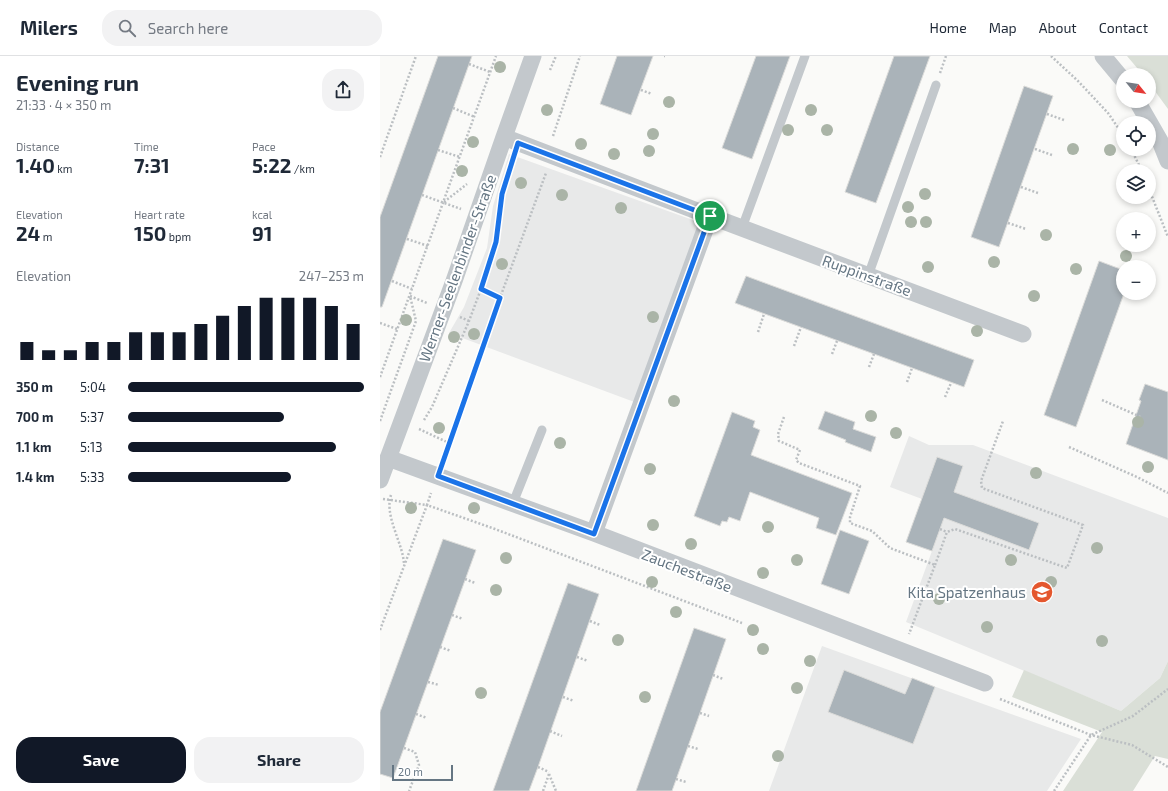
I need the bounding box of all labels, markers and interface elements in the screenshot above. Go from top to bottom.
search box [102,10,382,46]
text: Milers [20,16,78,39]
icon: search [116,17,138,39]
text: Search here [148,19,228,37]
text: Home [930,19,967,36]
text: Map [989,19,1017,36]
text: About [1039,19,1077,36]
text: Contact [1099,19,1148,36]
north arrow [1116,68,1156,108]
map controls [1116,68,1156,300]
text: Evening run [16,69,139,95]
button: share [322,69,364,111]
text: 21:33 · 4 × 350 m [16,97,111,113]
button: locate [1116,116,1156,156]
text: Distance [16,140,59,153]
text: Time [134,140,159,153]
text: Pace [252,140,276,153]
text: 1.40 [16,153,55,177]
text: 7:31 [134,153,170,177]
text: 5:22 [252,153,291,177]
text: km [55,162,73,175]
text: /km [291,162,315,175]
button: layers [1116,164,1156,204]
street label: Werner-Seelenbinder-Straße [415,172,499,364]
pin [693,199,727,233]
icon: arrive [699,205,721,227]
text: Elevation [16,208,63,221]
text: Heart rate [134,208,185,221]
text: kcal [252,208,272,221]
button: + [1116,212,1156,252]
text: 24 [16,221,40,245]
text: 150 [134,221,166,245]
text: 91 [252,221,272,245]
text: m [40,230,52,243]
text: bpm [166,230,191,243]
street label: Ruppinstraße [820,251,914,299]
button: − [1116,260,1156,300]
text: Elevation [16,268,71,284]
text: 247–253 m [299,268,364,284]
text: 350 m [16,379,53,395]
text: 5:04 [80,379,106,395]
text: 700 m [16,409,54,425]
text: 5:37 [80,409,104,425]
text: 1.1 km [16,439,51,455]
text: 5:13 [80,439,102,455]
text: 1.4 km [16,469,55,485]
text: 5:33 [80,469,105,485]
street label: Zauchestraße [639,545,735,595]
school or university icon: Kita Spatzenhaus [1029,579,1055,605]
place label: Kita Spatzenhaus [908,583,1026,601]
button: Save [16,737,186,783]
button: Share [194,737,364,783]
scale bar [392,763,453,782]
text: 20 m [398,765,423,778]

